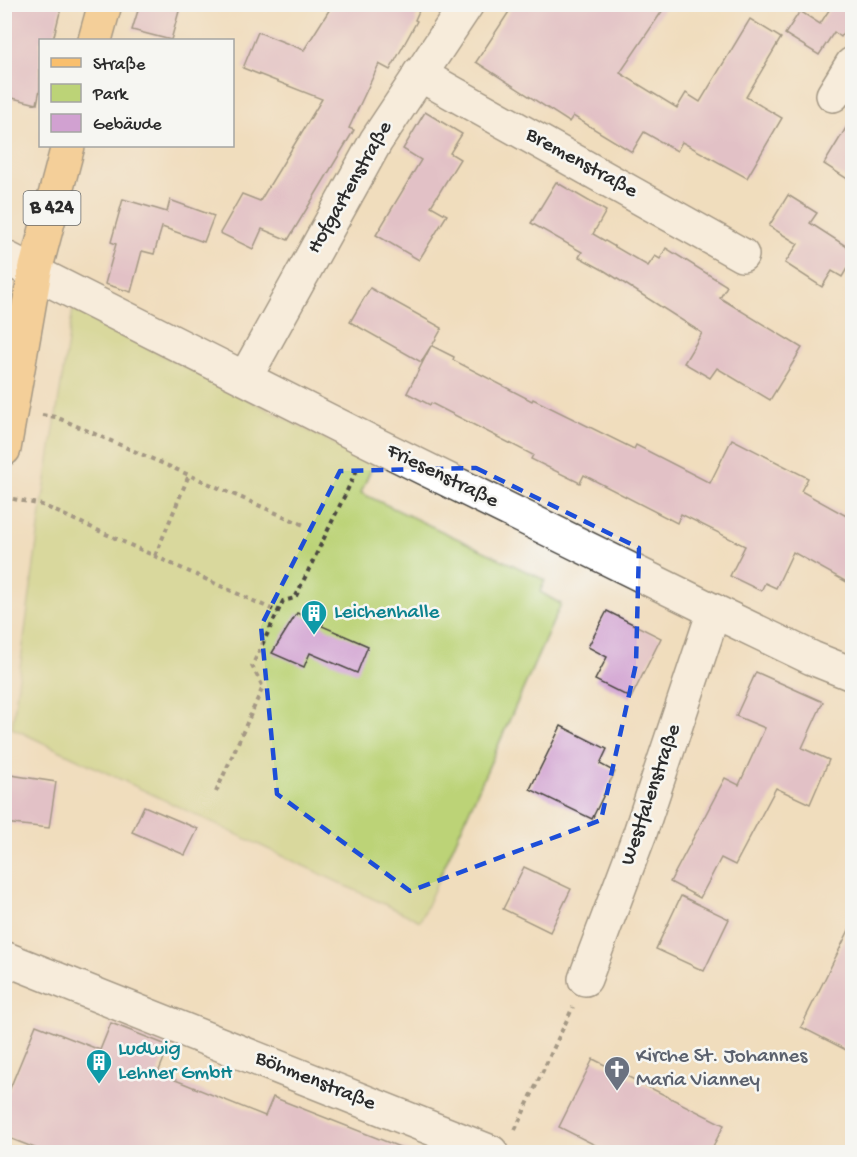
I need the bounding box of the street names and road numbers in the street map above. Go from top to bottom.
street label: Hofgartenstraße [303,116,400,259]
street label: Bremenstraße [520,123,642,205]
road number: B 424 [23,191,80,225]
street label: Friesenstraße [381,439,503,515]
street label: Westfalenstraße [616,720,688,869]
street label: Böhmenstraße [250,1046,380,1118]

